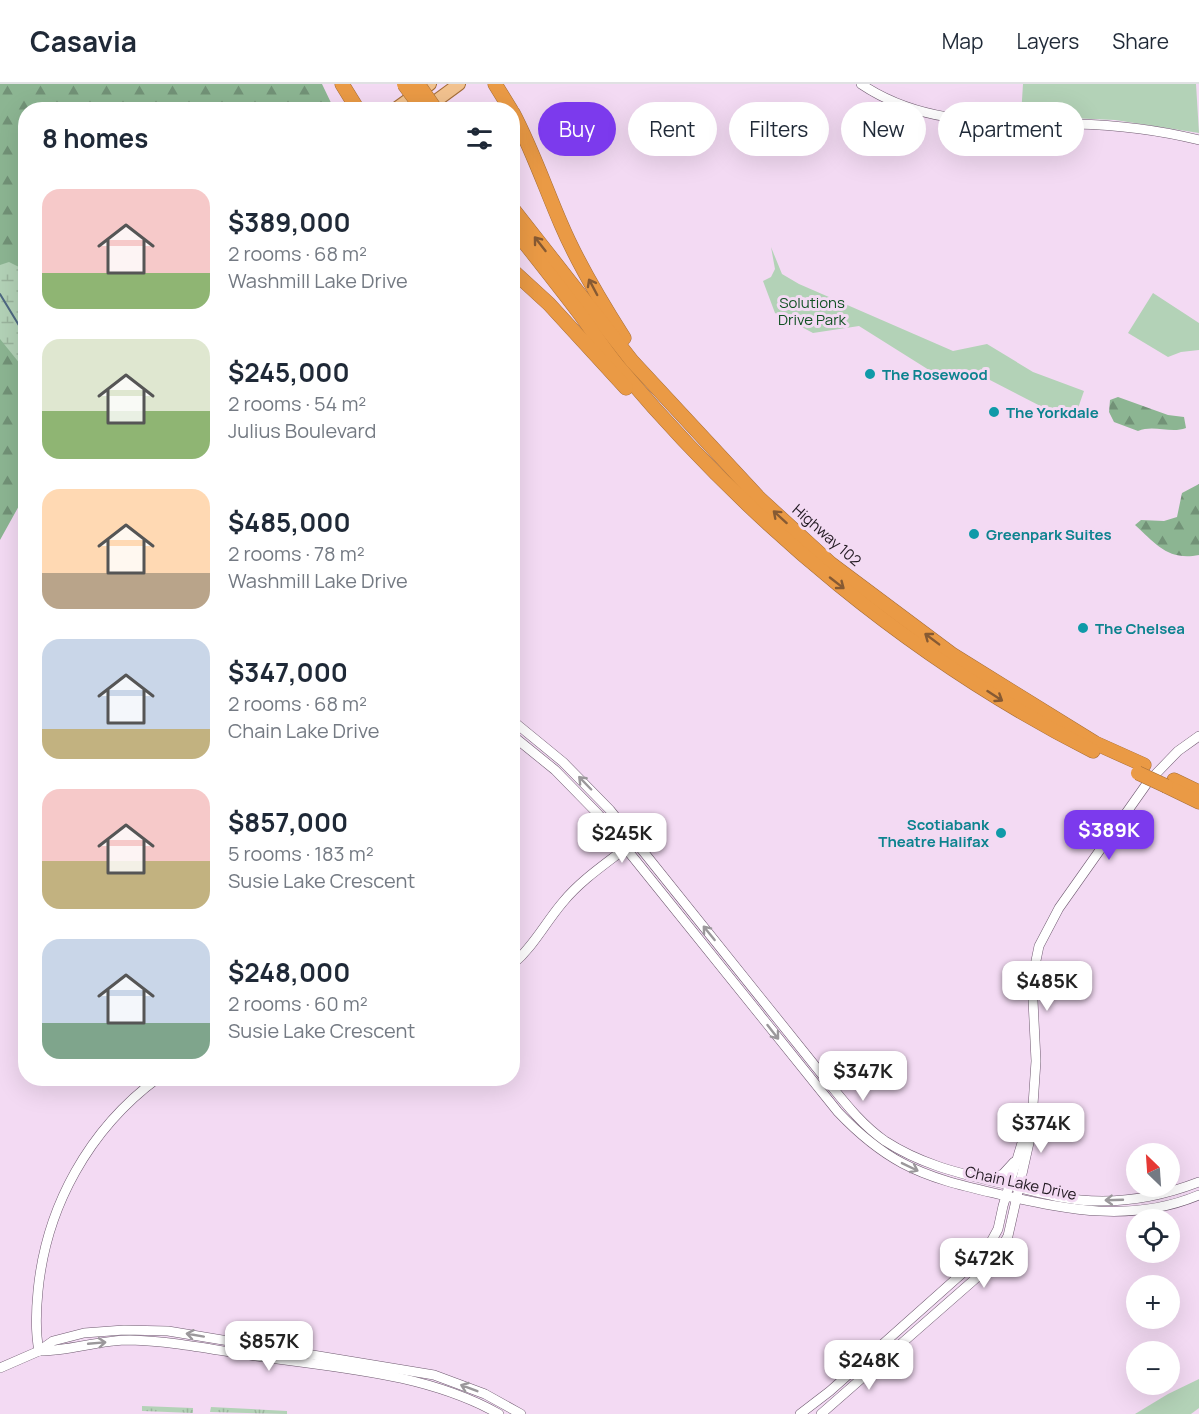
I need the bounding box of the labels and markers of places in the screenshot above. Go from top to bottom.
place label: The Rosewood [882,364,988,385]
marker: The Rosewood [863,367,877,381]
place label: The Yorkdale [1006,402,1099,423]
marker: The Yorkdale [987,405,1001,419]
place label: Greenpark Suites [986,524,1112,545]
marker: Greenpark Suites [967,527,981,541]
place label: The Chelsea [1095,618,1185,639]
marker: The Chelsea [1076,621,1090,635]
pin: $389K [1067,810,1151,861]
pin: $245K [580,813,664,864]
place label: Scotiabank Theatre Halifax [878,814,990,852]
marker: Scotiabank Theatre Halifax [994,826,1008,840]
pin: $485K [1005,961,1089,1012]
pin: $347K [821,1051,905,1102]
pin: $374K [999,1103,1083,1154]
pin: $472K [942,1238,1026,1289]
pin: $857K [227,1321,311,1372]
pin: $248K [827,1340,911,1391]

